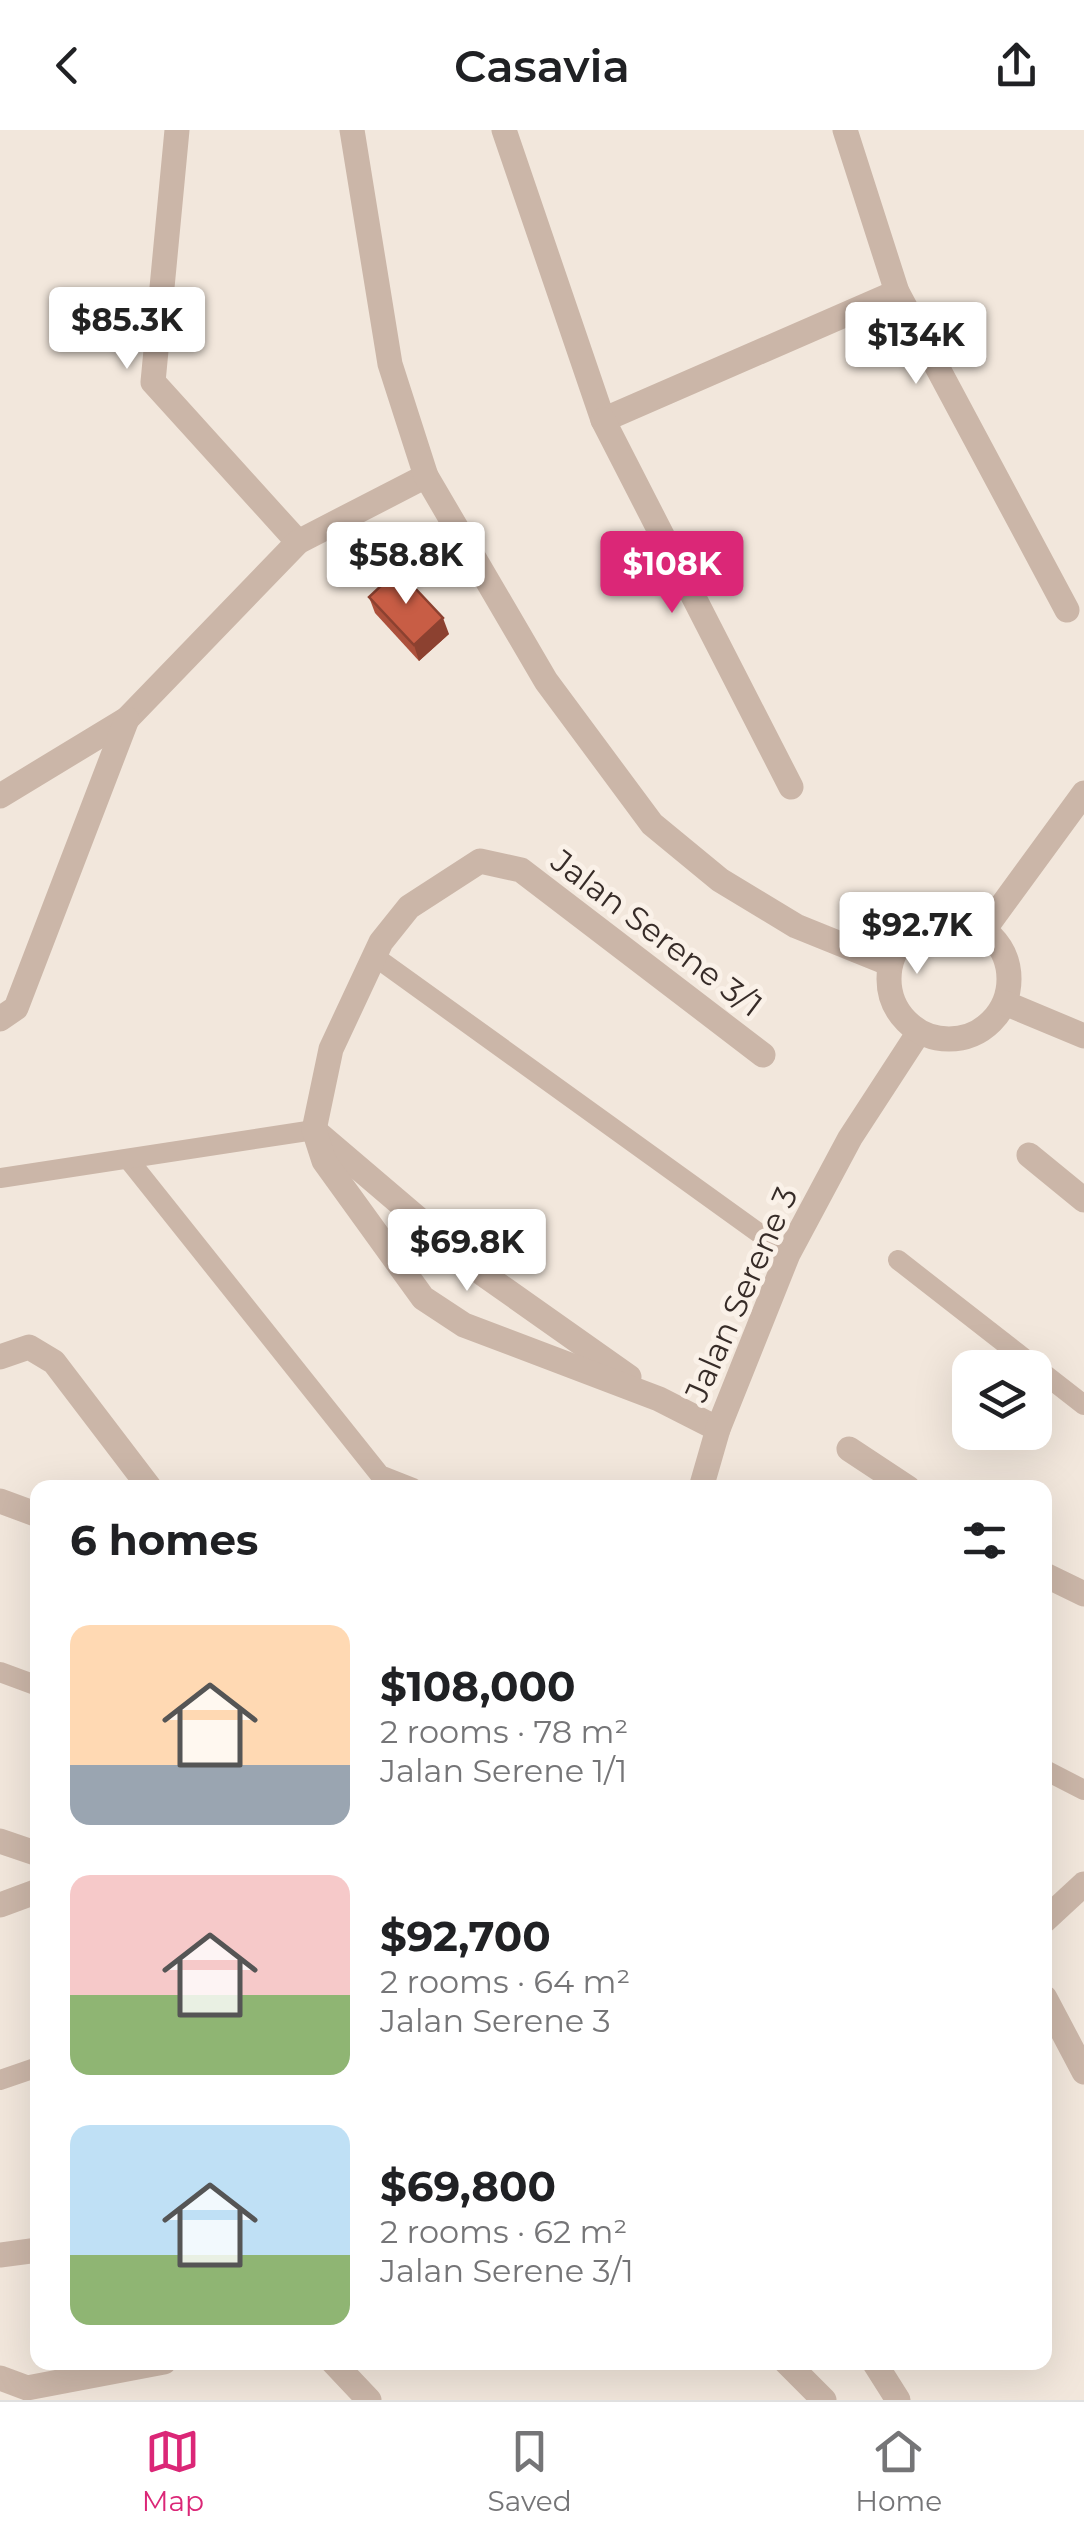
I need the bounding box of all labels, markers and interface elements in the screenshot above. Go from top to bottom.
icon: back [40,38,95,93]
text: Casavia [454,38,630,93]
icon: share [989,38,1044,93]
pin: $85.3K [46,287,208,372]
text: $85.3K [71,300,183,339]
pin: $134K [846,302,986,387]
text: $134K [867,315,965,354]
pin: $58.8K [325,522,487,607]
pin: $108K [602,531,742,616]
text: $58.8K [349,535,463,574]
text: $108K [622,544,722,583]
street label: Jalan Serene 3/1 [543,840,770,1025]
pin: $92.7K [836,892,998,977]
text: $92.7K [862,905,972,944]
street label: Jalan Serene 3 [676,1181,806,1408]
pin: $69.8K [386,1209,548,1294]
text: $69.8K [410,1222,524,1261]
map controls [952,1350,1052,1450]
button: layers [952,1350,1052,1450]
icon: filters [957,1513,1012,1568]
text: 6 homes [70,1514,258,1566]
text: $108,000 [380,1660,576,1712]
icon: home [150,1665,270,1785]
text: 2 rooms · 78 m² [380,1712,628,1751]
text: Jalan Serene 1/1 [380,1751,627,1790]
text: $92,700 [380,1910,551,1962]
icon: home [150,1915,270,2035]
text: 2 rooms · 64 m² [380,1962,630,2001]
text: Jalan Serene 3 [380,2001,611,2040]
text: $69,800 [380,2160,556,2212]
icon: home [150,2165,270,2285]
text: 2 rooms · 62 m² [380,2212,627,2251]
text: Jalan Serene 3/1 [380,2251,634,2290]
tab: Map [142,2424,204,2518]
tab: Saved [488,2424,572,2518]
tab: Home [855,2424,942,2518]

